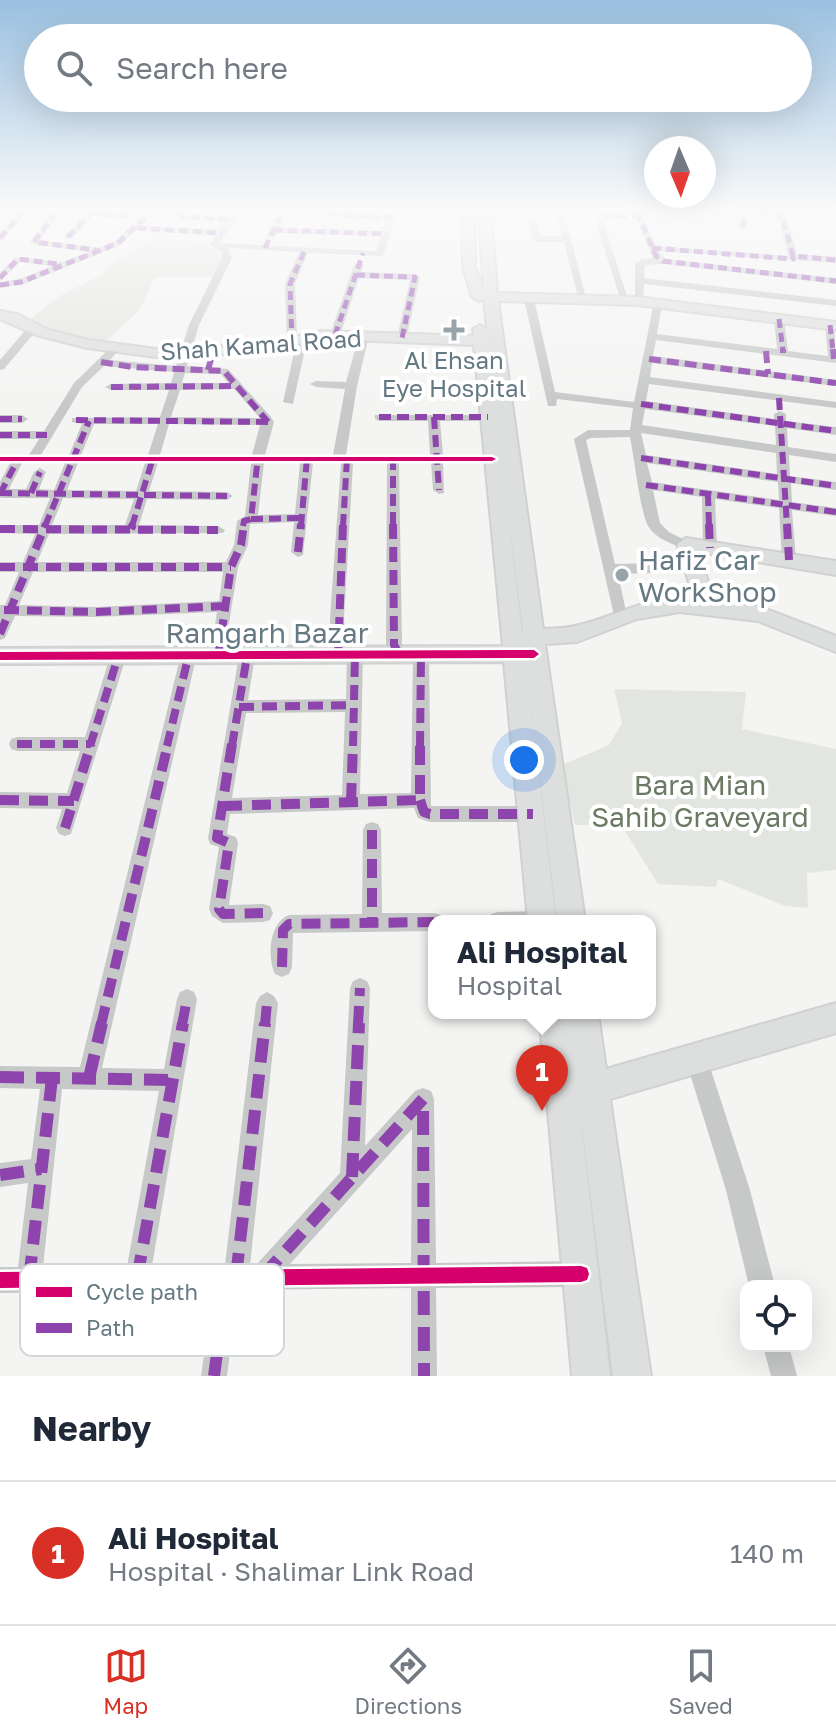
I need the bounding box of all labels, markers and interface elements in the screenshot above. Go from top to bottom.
search box [24,24,812,112]
icon: search [52,46,96,90]
text: Search here [116,50,288,86]
north arrow [644,136,716,208]
marker: Al Ehsan Eye Hospital [443,319,465,341]
street label: Shah Kamal Road [159,323,363,365]
place label: Al Ehsan Eye Hospital [382,345,526,402]
place label: Hafiz Car WorkShop [638,543,776,608]
marker: Hafiz Car WorkShop [613,566,631,584]
street label: Ramgarh Bazar [165,616,369,649]
your location [504,740,544,780]
park label: Bara Mian Sahib Graveyard [591,768,809,833]
popup [428,915,656,1019]
text: Ali Hospital [457,934,627,970]
text: Hospital [457,970,562,1001]
pin: 1 [516,1045,568,1111]
legend [20,1264,284,1356]
text: Cycle path [86,1278,198,1305]
map controls [740,1280,812,1352]
button: locate [740,1280,812,1352]
text: Path [86,1314,135,1341]
text: Nearby [32,1408,152,1448]
text: Ali Hospital [108,1520,278,1556]
text: 1 [51,1538,65,1569]
text: 140 m [730,1538,804,1569]
text: Hospital · Shalimar Link Road [108,1556,474,1587]
tab: Map [103,1644,148,1719]
tab: Directions [355,1644,462,1719]
tab: Saved [669,1644,733,1719]

